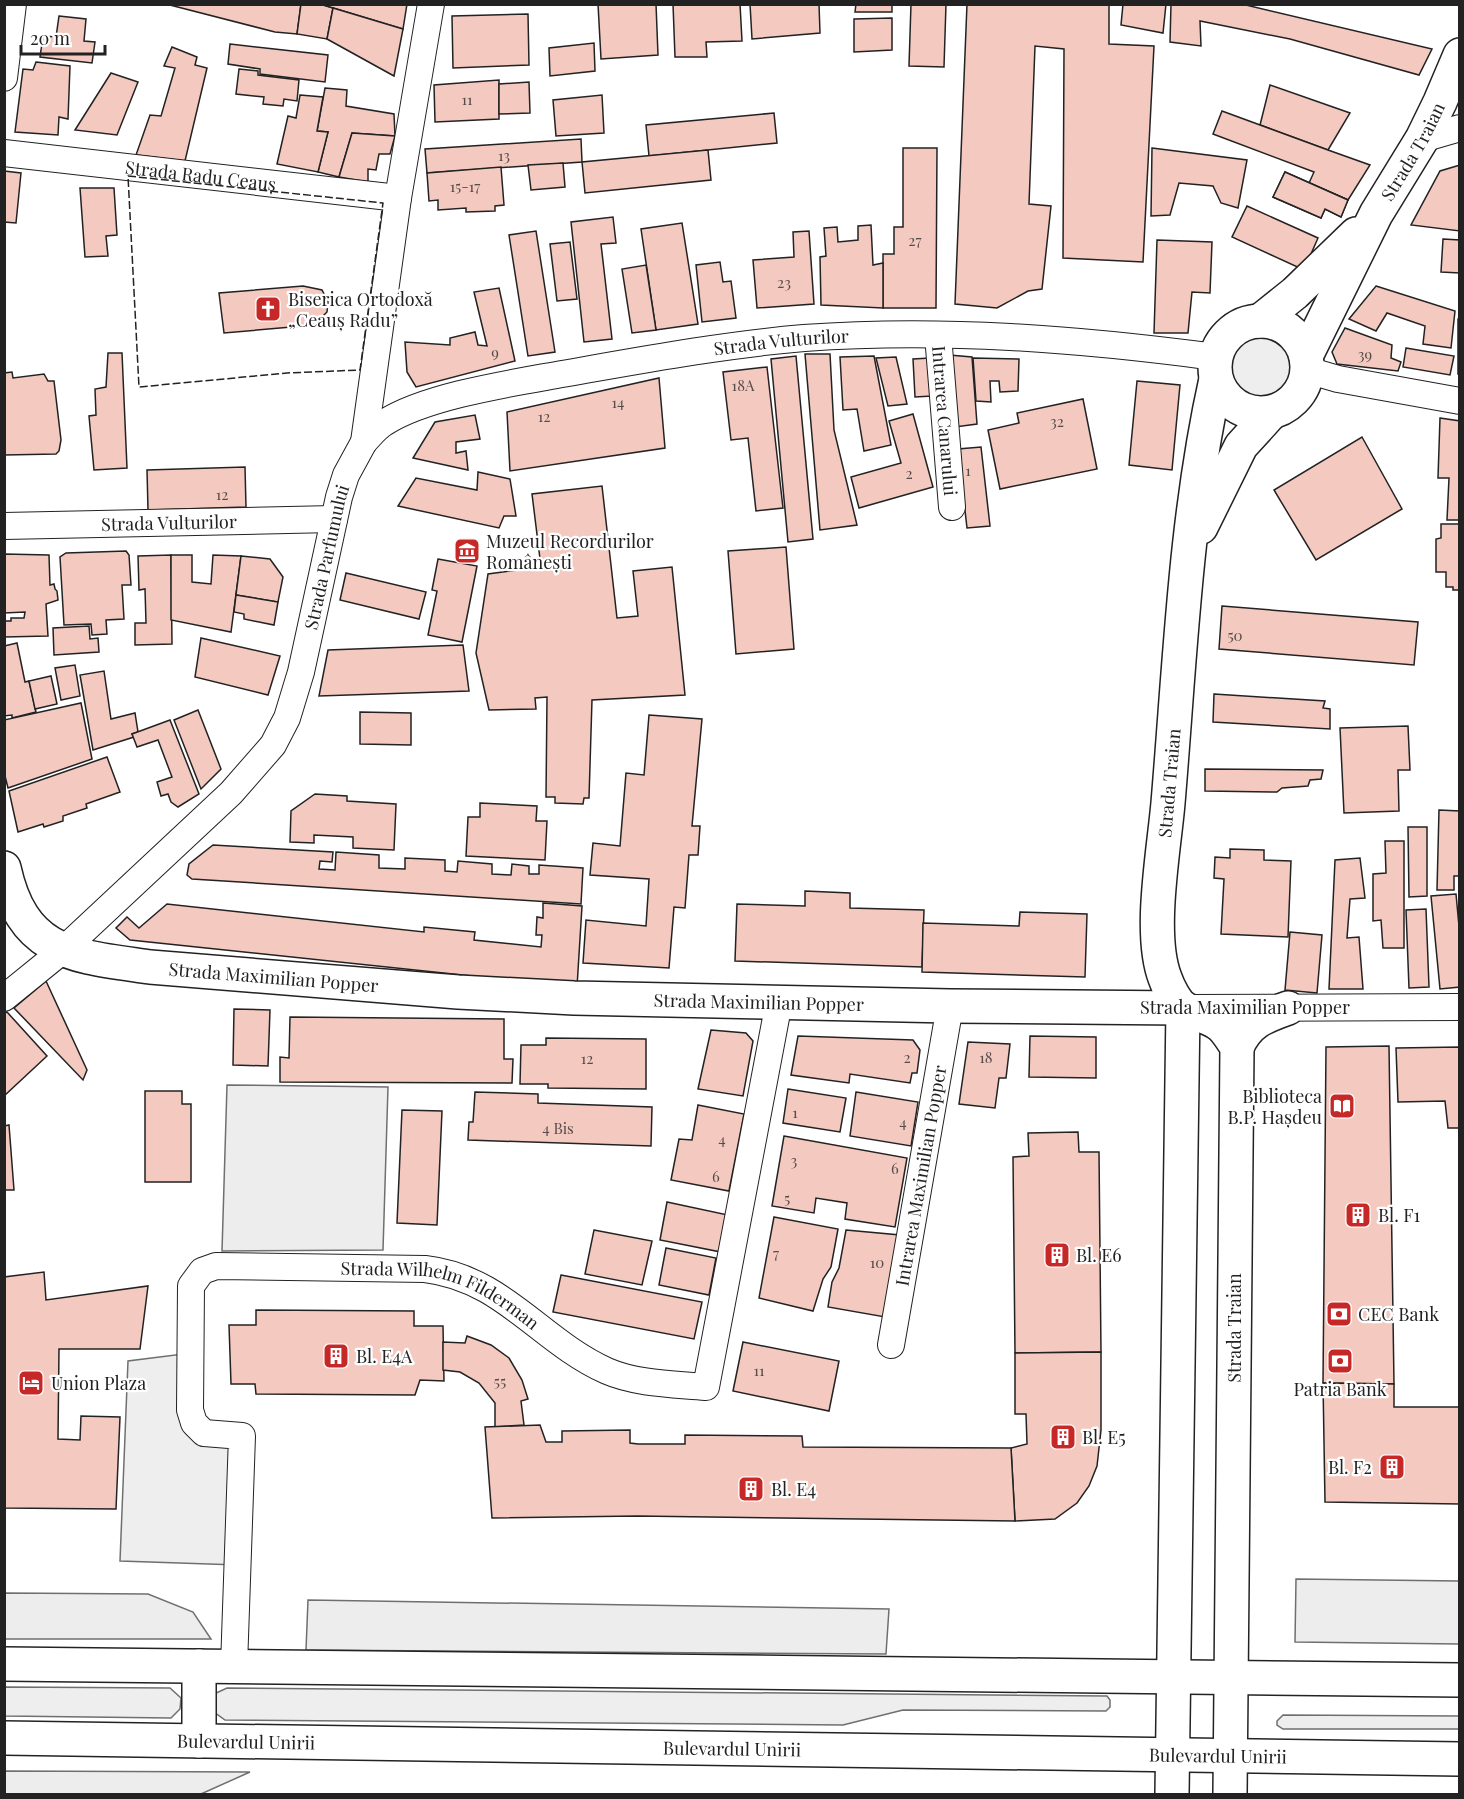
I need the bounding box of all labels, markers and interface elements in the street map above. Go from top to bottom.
scale bar [21,18,105,56]
text: 20 m [30,26,70,50]
house number: 11 [461,89,473,109]
street label: Strada Traian [1375,98,1450,205]
house number: 13 [498,145,510,165]
street label: Strada Radu Ceauș [124,155,278,196]
house number: 15-17 [450,176,480,196]
house number: 27 [908,230,922,250]
house number: 23 [777,272,791,292]
place label: Biserica Ortodoxă „Ceauș Radu” [288,287,433,332]
church icon: Biserica Ortodoxă „Ceauș Radu” [253,294,283,324]
street label: Strada Vulturilor [712,323,849,360]
house number: 9 [491,342,499,362]
house number: 39 [1358,344,1372,364]
street label: Intrarea Canarului [927,345,963,497]
house number: 18A [732,375,755,395]
house number: 14 [612,392,624,412]
house number: 12 [538,406,550,426]
house number: 32 [1050,411,1064,431]
house number: 1 [965,460,971,480]
house number: 2 [905,463,913,483]
street label: Strada Parfumului [299,481,354,632]
house number: 12 [216,484,228,504]
street label: Strada Vulturilor [101,509,237,536]
place label: Muzeul Recordurilor Românești [486,529,654,574]
museum icon: Muzeul Recordurilor Românești [452,536,482,566]
house number: 50 [1227,625,1243,645]
street label: Strada Traian [1152,727,1186,839]
street label: Strada Maximilian Popper [168,957,379,997]
street label: Strada Maximilian Popper [653,988,864,1016]
street label: Strada Maximilian Popper [1140,995,1350,1019]
house number: 2 [903,1047,911,1067]
house number: 18 [979,1047,993,1067]
house number: 12 [581,1048,593,1068]
street label: Intrarea Maximilian Popper [890,1063,951,1288]
place label: Biblioteca B.P. Hașdeu [1227,1084,1323,1129]
library icon: Biblioteca B.P. Hașdeu [1327,1091,1357,1121]
house number: 1 [792,1102,798,1122]
house number: 4 [899,1112,907,1132]
house number: 4 Bis [542,1118,574,1138]
house number: 4 [718,1129,726,1149]
house number: 3 [791,1150,798,1170]
house number: 6 [891,1158,899,1178]
house number: 6 [712,1166,720,1186]
house number: 5 [784,1188,790,1208]
building icon: Bl. F1 [1343,1200,1373,1230]
place label: Bl. F1 [1378,1203,1420,1227]
building icon: Bl. E6 [1042,1240,1072,1270]
house number: 7 [773,1243,779,1263]
place label: Bl. E6 [1076,1243,1122,1267]
house number: 10 [870,1252,884,1272]
street label: Strada Wilhelm Filderman [341,1256,545,1335]
street label: Strada Traian [1222,1273,1246,1383]
bank icon: CEC Bank [1324,1299,1354,1329]
place label: CEC Bank [1358,1302,1439,1326]
building icon: Bl. E4A [321,1341,351,1371]
place label: Bl. E4A [356,1344,413,1368]
bank icon: Patria Bank [1325,1346,1355,1376]
house number: 11 [753,1360,765,1380]
hotel icon: Union Plaza [16,1368,46,1398]
place label: Union Plaza [51,1371,146,1395]
house number: 55 [494,1371,506,1391]
place label: Patria Bank [1293,1377,1387,1401]
building icon: Bl. E5 [1048,1422,1078,1452]
place label: Bl. E5 [1082,1425,1126,1449]
building icon: Bl. F2 [1377,1452,1407,1482]
place label: Bl. F2 [1328,1455,1372,1479]
building icon: Bl. E4 [736,1474,766,1504]
place label: Bl. E4 [771,1477,816,1501]
street label: Bulevardul Unirii [177,1728,315,1754]
street label: Bulevardul Unirii [663,1736,801,1761]
street label: Bulevardul Unirii [1149,1743,1287,1769]

